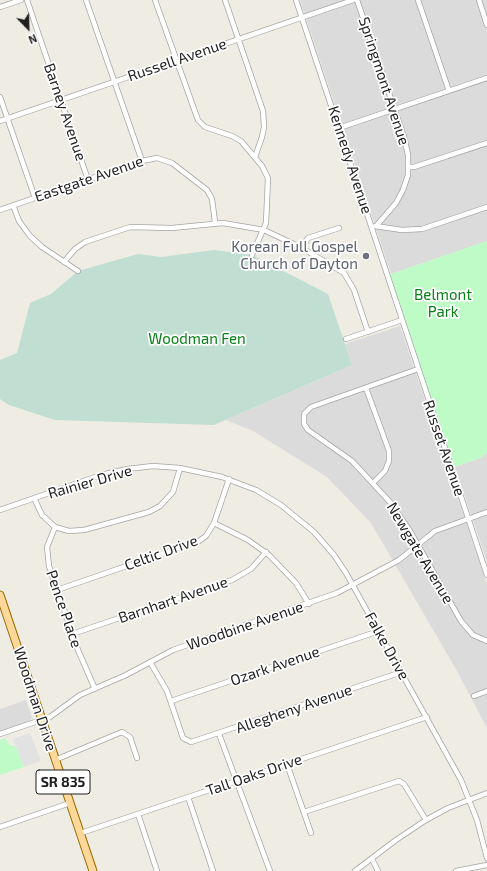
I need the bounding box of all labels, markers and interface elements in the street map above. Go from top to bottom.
north arrow [8,8,48,48]
street label: Springmont Avenue [355,15,413,147]
text: N [27,32,39,47]
street label: Russell Avenue [125,35,229,85]
street label: Barney Avenue [40,61,90,163]
street label: Kennedy Avenue [324,104,376,216]
street label: Eastgate Avenue [32,152,146,206]
place label: Korean Full Gospel Church of Dayton [231,238,358,273]
marker: Korean Full Gospel Church of Dayton [361,251,371,261]
park label: Belmont Park [414,286,472,321]
park label: Woodman Fen [148,330,246,348]
street label: Russet Avenue [419,398,469,498]
street label: Rainier Drive [46,461,134,503]
street label: Newgate Avenue [383,499,457,607]
street label: Celtic Drive [122,531,200,575]
street label: Pence Place [42,568,86,650]
street label: Barnhart Avenue [116,573,230,627]
street label: Woodbine Avenue [184,598,306,654]
street label: Falke Drive [361,609,413,683]
street label: Ozark Avenue [228,642,322,690]
street label: Woodman Drive [10,645,60,753]
street label: Allegheny Avenue [234,681,354,737]
street label: Tall Oaks Drive [204,750,304,800]
road number: SR 835 [36,770,90,794]

